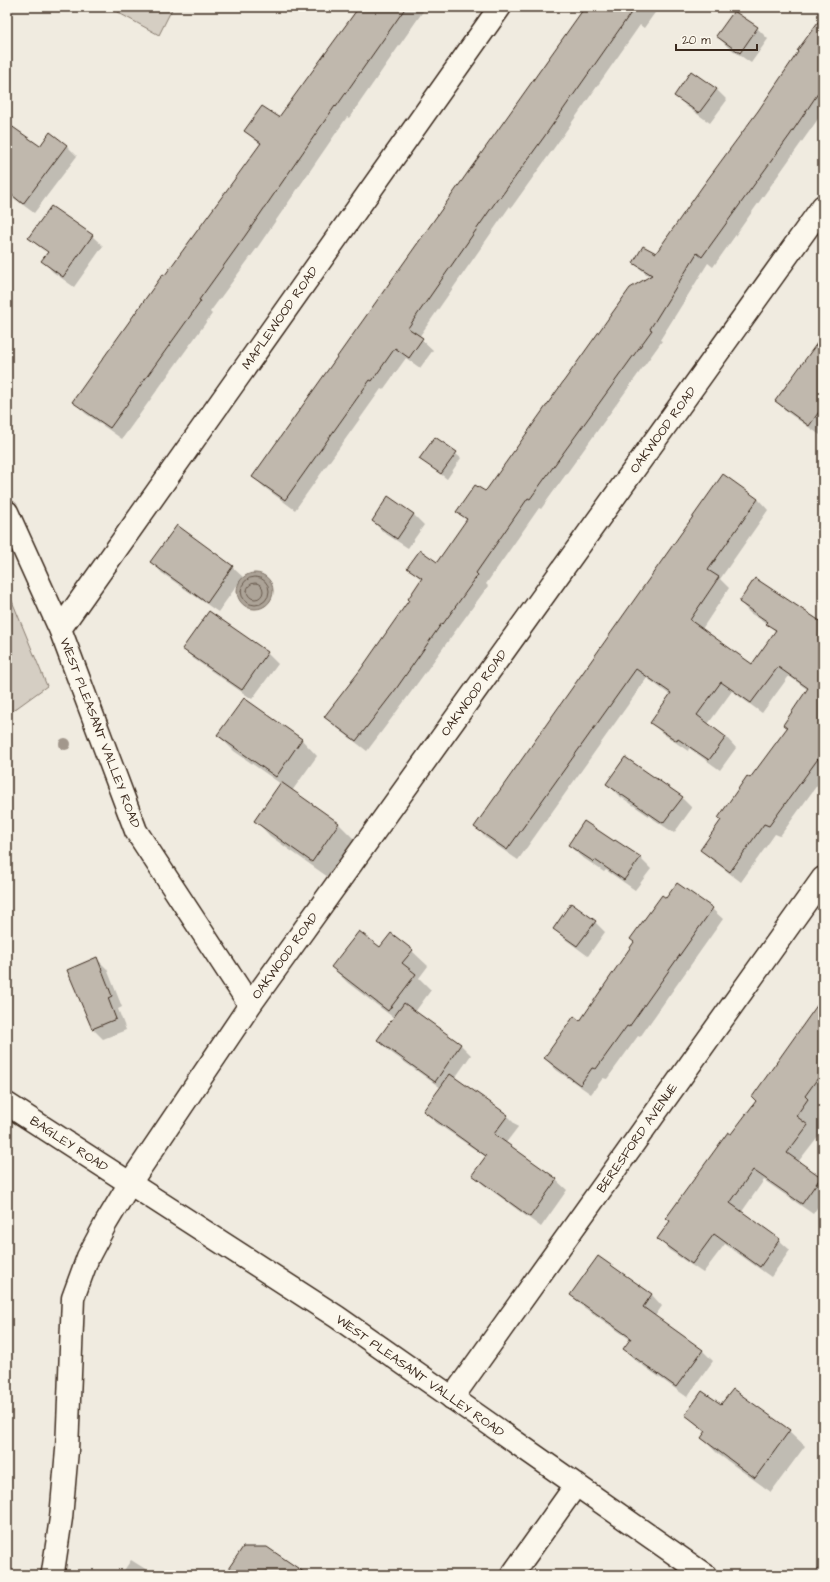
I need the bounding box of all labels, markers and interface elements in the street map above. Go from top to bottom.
scale bar [676,26,757,52]
text: 20 m [682,32,711,49]
street label: MAPLEWOOD ROAD [238,262,323,373]
street label: OAKWOOD ROAD [625,383,701,477]
street label: WEST PLEASANT VALLEY ROAD [55,635,145,831]
street label: OAKWOOD ROAD [436,646,512,740]
street label: OAKWOOD ROAD [247,909,323,1003]
street label: BERESFORD AVENUE [592,1079,682,1196]
street label: BAGLEY ROAD [26,1112,112,1176]
street label: WEST PLEASANT VALLEY ROAD [332,1311,508,1442]

